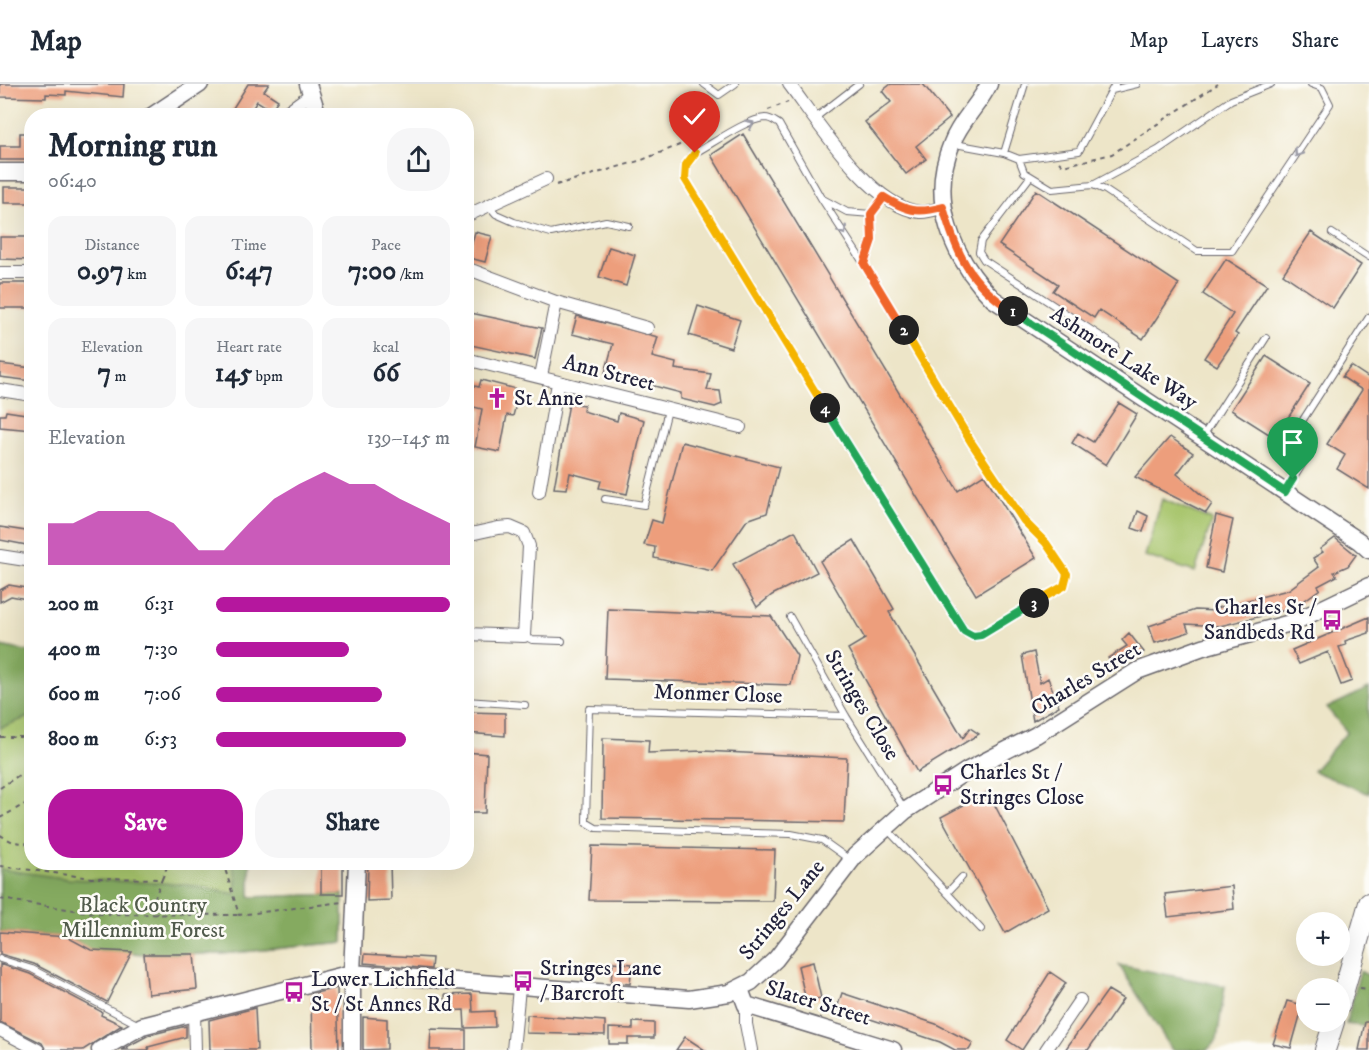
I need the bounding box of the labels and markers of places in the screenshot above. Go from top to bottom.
pin [669,91,720,153]
pin: 1 [998,296,1028,326]
pin: 2 [889,315,919,345]
place label: St Anne [514,385,583,412]
church icon: St Anne [485,386,509,410]
pin: 4 [810,393,840,423]
pin [1267,417,1318,479]
pin: 3 [1019,588,1049,618]
place label: Charles St / Sandbeds Rd [1204,594,1317,646]
bus stop icon: Charles St / Sandbeds Rd [1320,608,1344,632]
place label: Charles St / Stringes Close [960,759,1084,811]
bus stop icon: Charles St / Stringes Close [931,773,955,797]
place label: Stringes Lane / Barcroft [540,955,662,1007]
place label: Lower Lichfield St / St Annes Rd [311,966,455,1018]
bus stop icon: Stringes Lane / Barcroft [511,969,535,993]
bus stop icon: Lower Lichfield St / St Annes Rd [282,980,306,1004]

